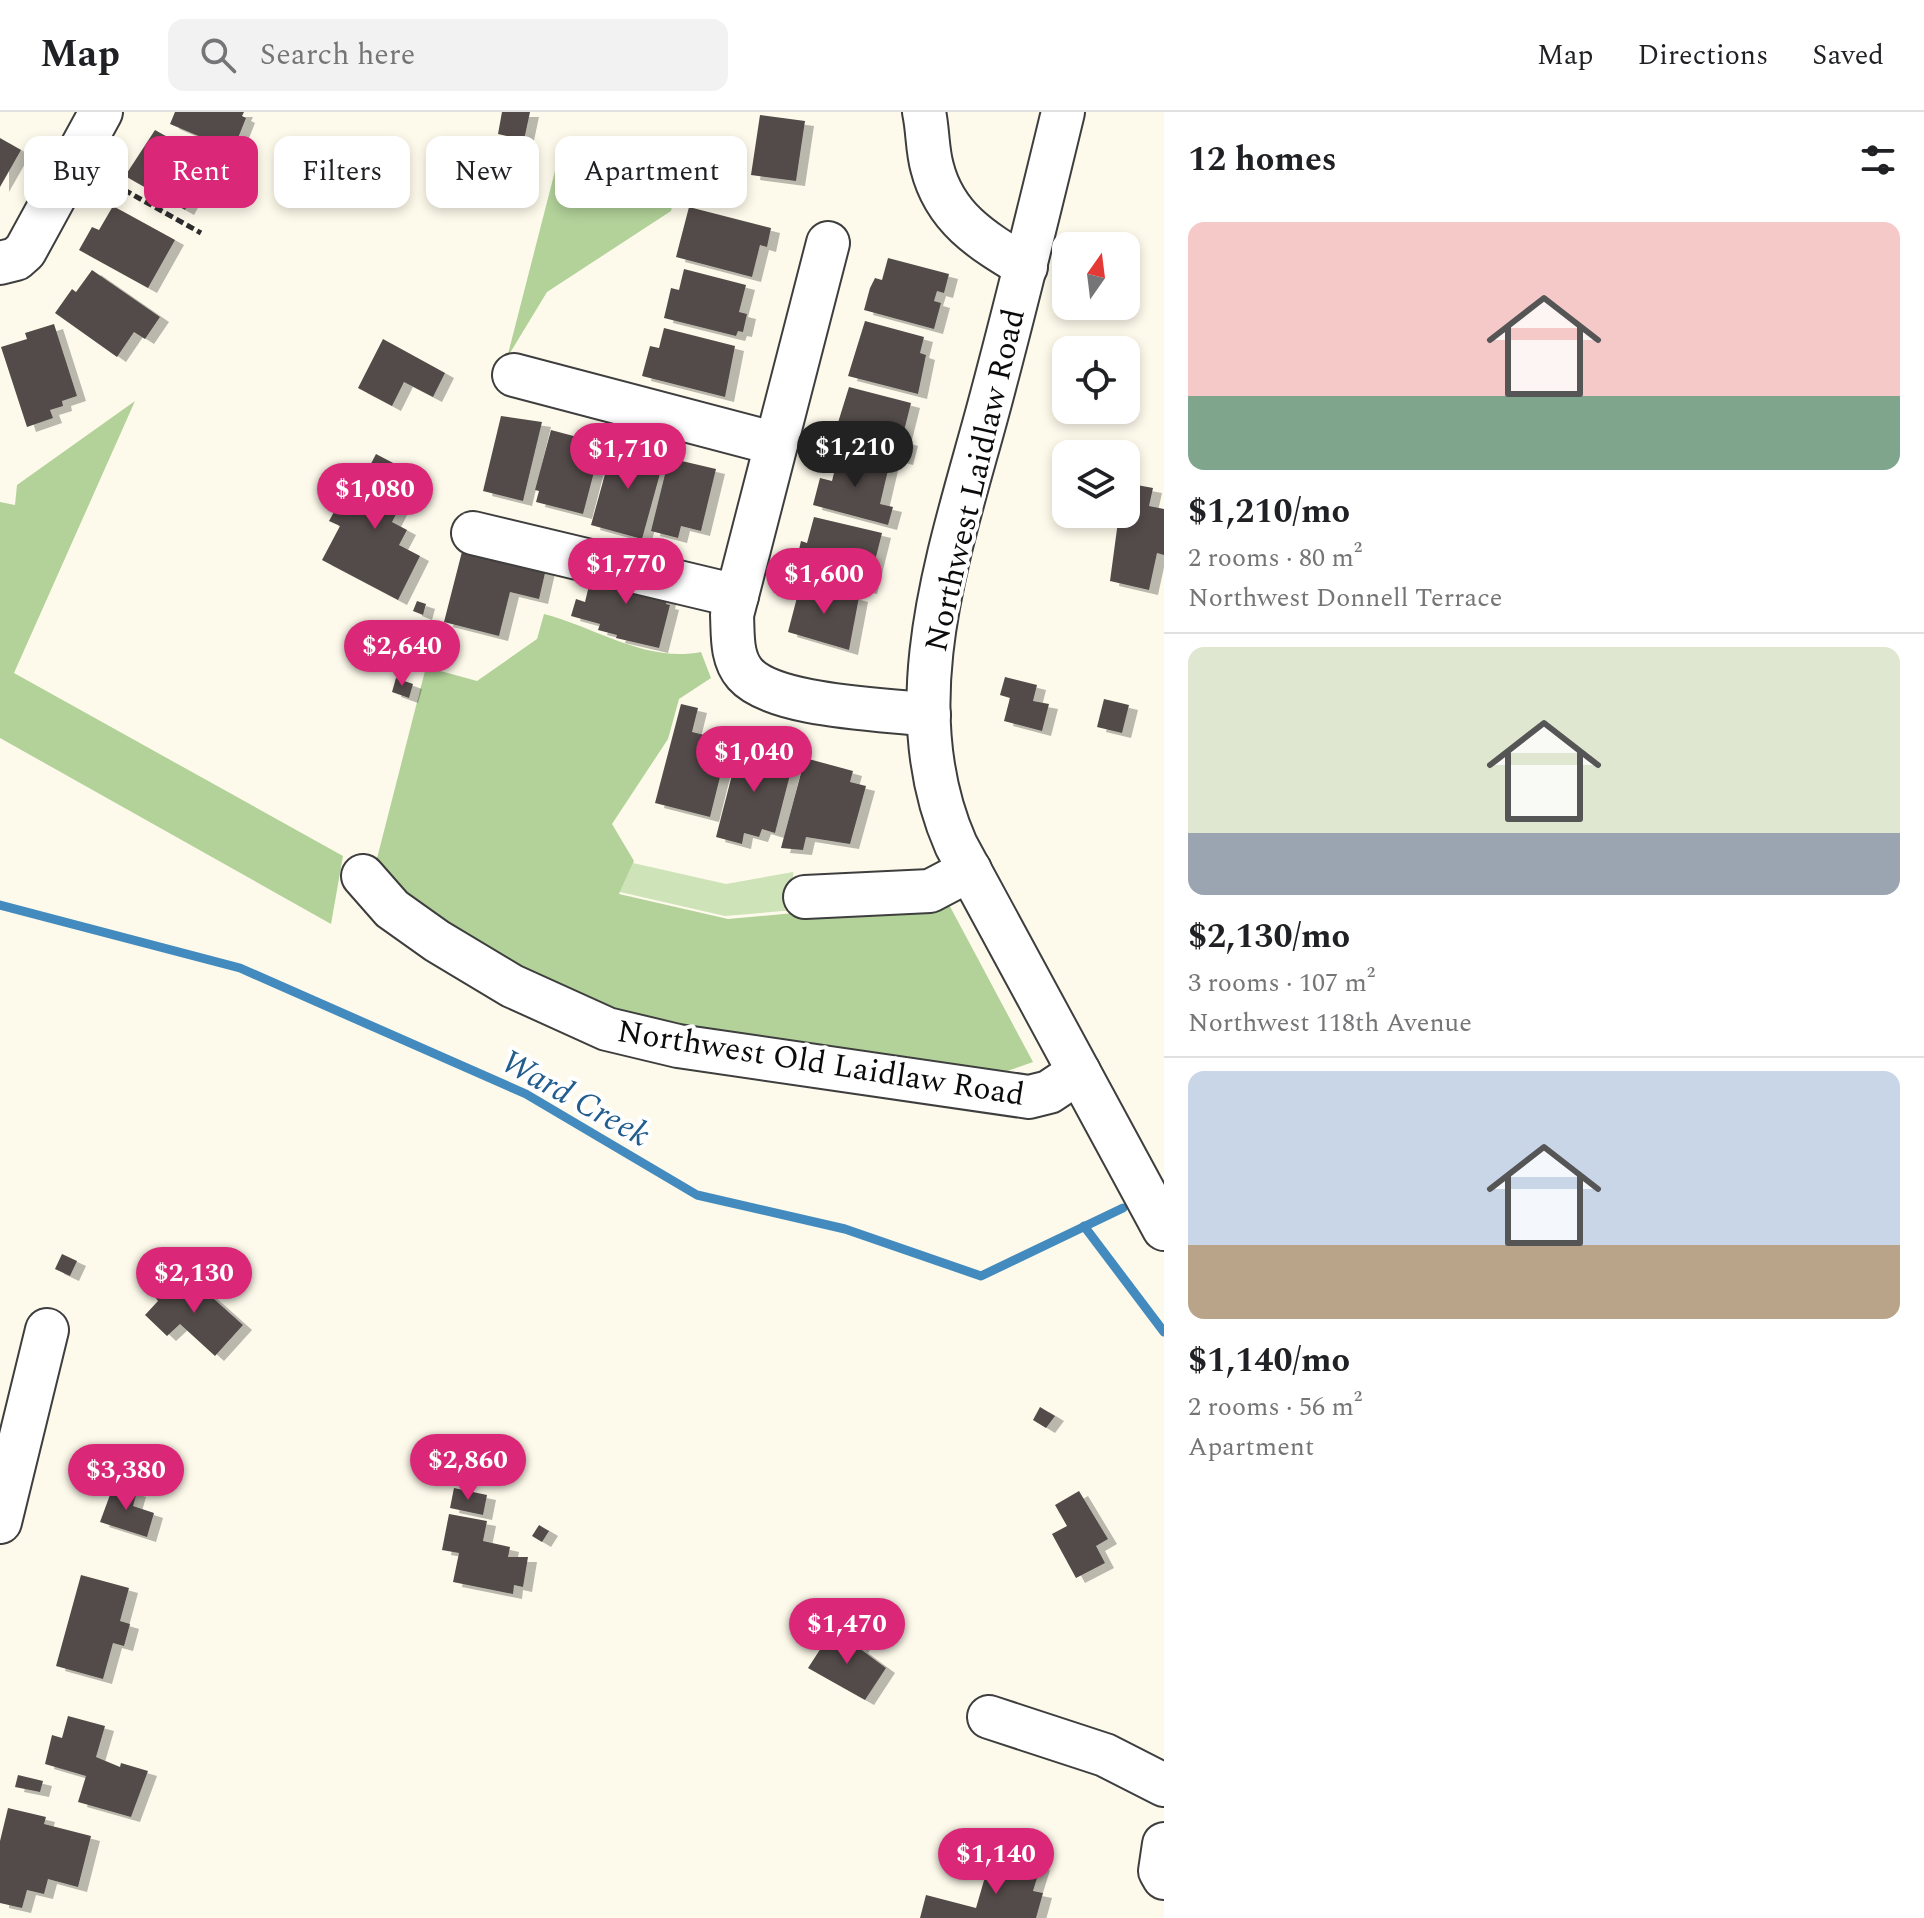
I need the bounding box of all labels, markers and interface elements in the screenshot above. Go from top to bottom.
search box [168,19,728,91]
text: Map [40,26,120,84]
text: Search here [260,32,415,78]
icon: search [196,33,240,77]
text: Map [1537,34,1594,77]
text: Directions [1638,34,1768,77]
text: Saved [1812,34,1884,77]
text: 12 homes [1188,134,1337,186]
chip: Buy [24,136,128,208]
chip: Rent [144,136,258,208]
chip: Filters [274,136,410,208]
chip: New [426,136,539,208]
chip: Apartment [555,136,747,208]
icon: filters [1856,138,1900,182]
north arrow [1052,232,1140,320]
map controls [1052,232,1140,528]
icon: home [1472,274,1616,418]
street label: Northwest Laidlaw Road [912,304,1039,657]
button: locate [1052,336,1140,424]
pin: $1,210 [790,421,920,489]
pin: $1,710 [563,423,693,491]
text: $1,210 [815,427,895,467]
text: $1,710 [588,429,668,469]
button: layers [1052,440,1140,528]
pin: $1,080 [310,463,440,531]
text: $1,080 [335,469,415,509]
text: $1,210/mo [1188,486,1350,538]
pin: $1,770 [561,538,691,606]
text: 2 rooms · 80 m² [1188,538,1362,578]
text: $1,770 [586,544,666,584]
pin: $1,600 [759,548,889,616]
text: $1,600 [784,554,864,594]
text: Northwest Donnell Terrace [1188,578,1502,618]
pin: $2,640 [337,620,467,688]
text: $2,640 [362,626,442,666]
icon: home [1472,699,1616,843]
pin: $1,040 [689,726,819,794]
text: $1,040 [714,732,794,772]
text: $2,130/mo [1188,911,1350,963]
text: 3 rooms · 107 m² [1188,963,1375,1003]
text: Northwest 118th Avenue [1188,1003,1472,1043]
street label: Northwest Old Laidlaw Road [614,1007,1028,1120]
water label: Ward Creek [491,1036,660,1161]
icon: home [1472,1123,1616,1267]
pin: $2,130 [129,1247,259,1315]
text: $2,130 [154,1253,234,1293]
text: $1,140/mo [1188,1335,1350,1387]
text: 2 rooms · 56 m² [1188,1387,1362,1427]
text: Apartment [1188,1427,1314,1467]
pin: $2,860 [403,1434,533,1502]
text: $2,860 [428,1440,508,1480]
pin: $3,380 [61,1444,191,1512]
text: $3,380 [86,1450,166,1490]
pin: $1,470 [782,1598,912,1666]
text: $1,470 [807,1604,887,1644]
pin: $1,140 [931,1828,1061,1896]
text: $1,140 [956,1834,1036,1874]

